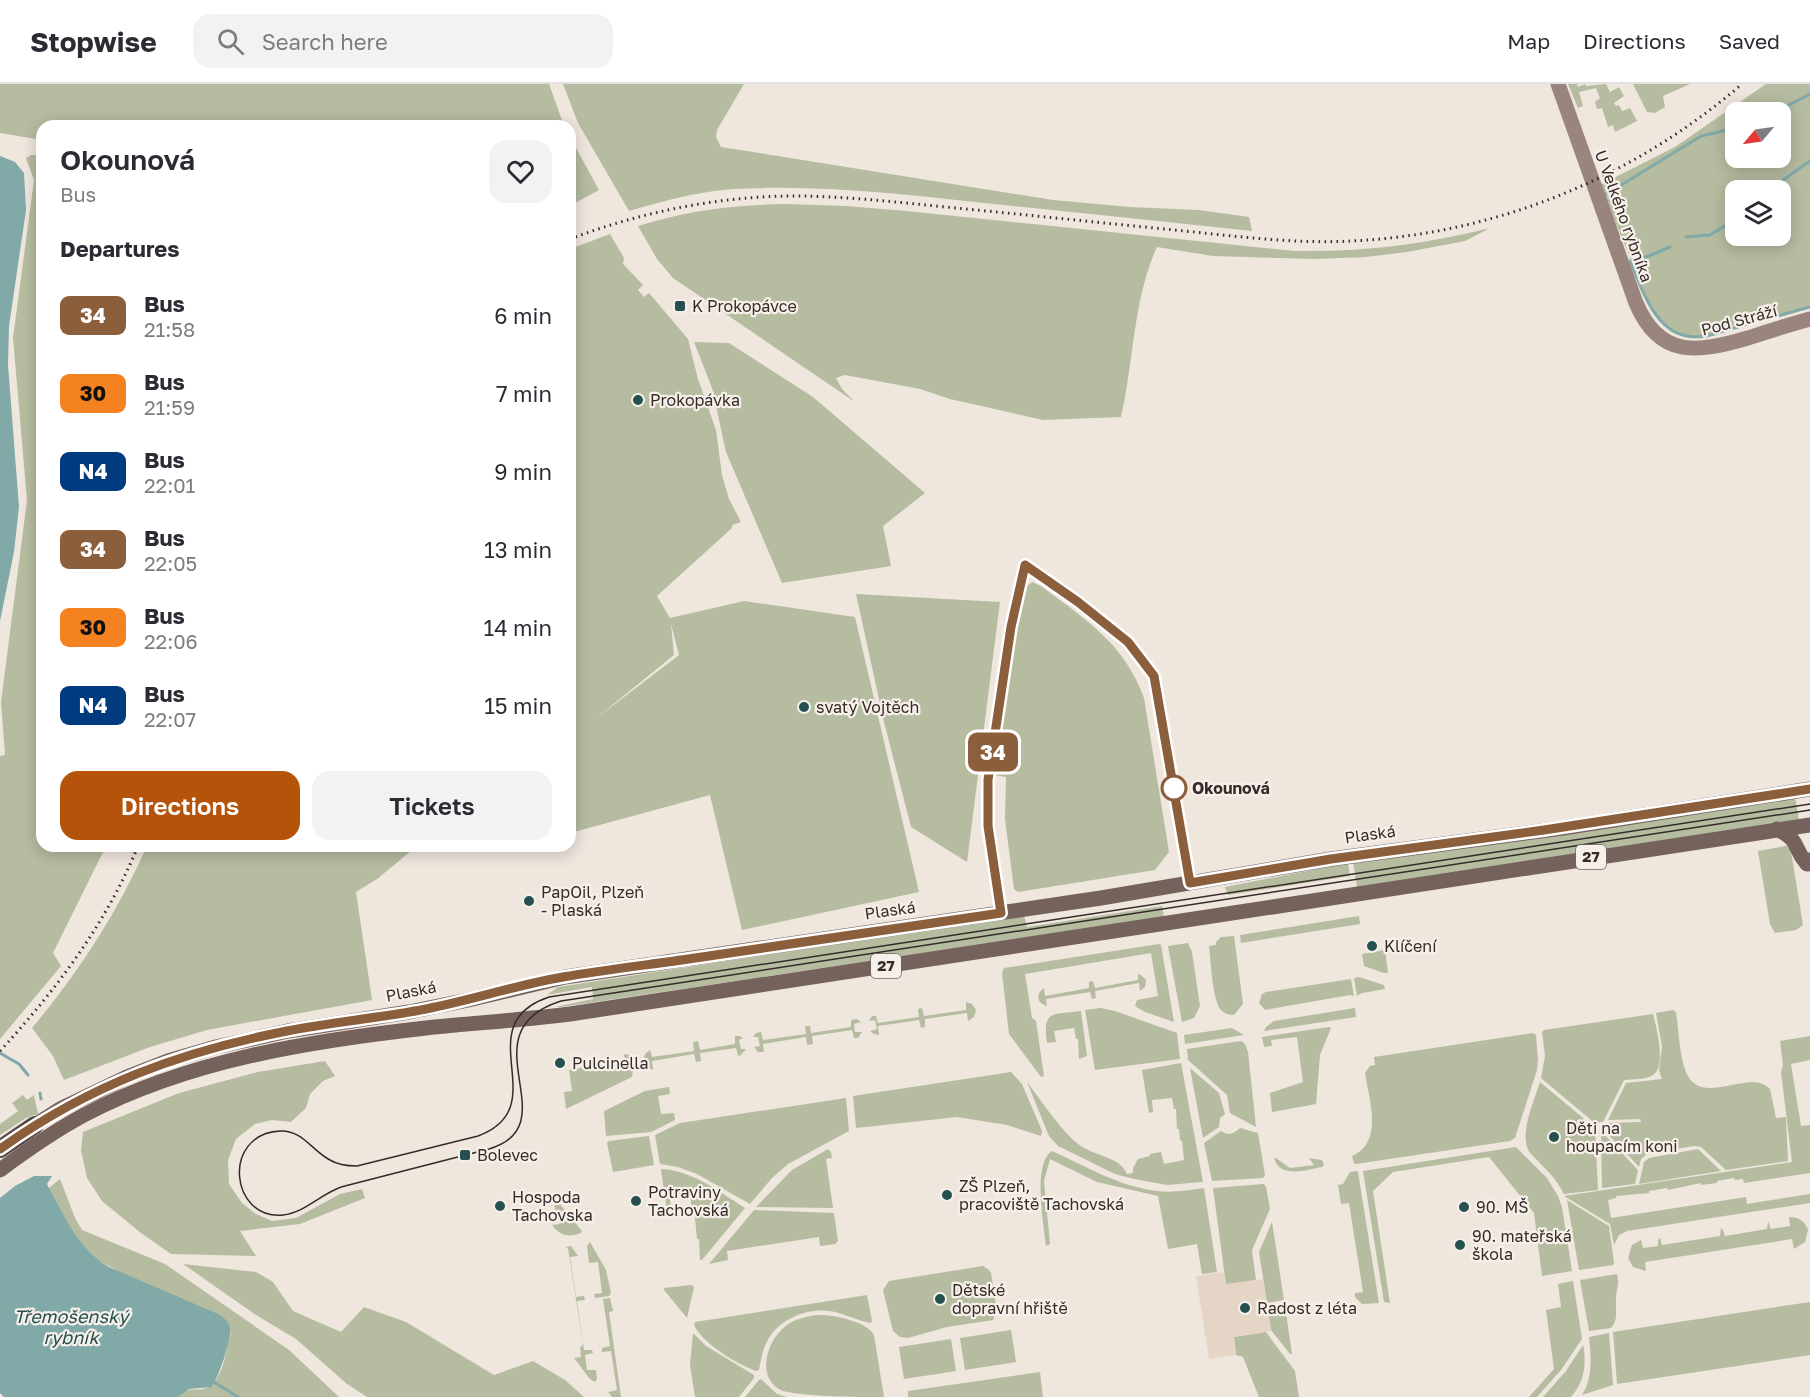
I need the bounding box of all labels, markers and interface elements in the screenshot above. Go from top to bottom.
search box [193,14,613,68]
text: Stopwise [30,25,157,58]
icon: search [214,25,247,58]
text: Search here [262,28,388,55]
text: Map [1507,28,1550,54]
text: Directions [1583,28,1686,54]
text: Saved [1719,28,1780,54]
north arrow [1725,102,1791,168]
map controls [1725,102,1791,246]
button: heart [489,140,552,203]
text: Okounová [60,143,195,176]
street label: U Velkého rybníka [1591,147,1657,285]
button: layers [1725,180,1791,246]
text: Bus [60,182,96,206]
text: Departures [60,235,179,262]
text: Bus [144,290,185,317]
place label: K Prokopávce [692,296,797,316]
marker: K Prokopávce [673,299,687,313]
street label: Pod Stráží [1699,300,1781,340]
text: 34 [80,302,106,328]
text: 6 min [494,302,552,329]
text: 21:58 [144,317,195,341]
text: Bus [144,368,185,395]
text: 30 [80,380,106,406]
text: 7 min [496,380,552,407]
place label: Prokopávka [650,390,740,410]
marker: Prokopávka [631,393,645,407]
text: 21:59 [144,395,195,419]
text: Bus [144,446,185,473]
text: N4 [78,458,108,484]
text: 9 min [494,458,552,485]
text: 22:01 [144,473,195,497]
text: Bus [144,524,185,551]
text: 34 [80,536,106,562]
text: 13 min [484,536,552,563]
text: 22:05 [144,551,197,575]
text: Bus [144,602,185,629]
text: 30 [80,614,106,640]
text: 14 min [484,614,552,641]
text: 22:06 [144,629,198,653]
text: Bus [144,680,185,707]
text: N4 [78,692,108,718]
text: 15 min [484,692,552,719]
place label: svatý Vojtěch [816,697,919,717]
marker: svatý Vojtěch [797,700,811,714]
text: 22:07 [144,707,196,731]
line badge: 34 [966,732,1020,772]
text: 34 [980,739,1006,765]
button: Directions [60,771,300,840]
button: Tickets [312,771,552,840]
marker: Okounová [1161,775,1187,801]
place label: Okounová [1192,778,1270,798]
street label: Plaská [1343,821,1397,847]
road number: 27 [1576,845,1606,869]
place label: PapOil, Plzeň - Plaská [541,882,644,920]
marker: PapOil, Plzeň - Plaská [522,894,536,908]
street label: Plaská [863,897,917,923]
place label: Klíčení [1384,936,1438,956]
marker: Klíčení [1365,939,1379,953]
road number: 27 [871,954,901,978]
street label: Plaská [384,976,438,1006]
place label: Pulcinella [572,1053,649,1073]
marker: Pulcinella [553,1056,567,1070]
place label: Děti na houpacím koni [1566,1118,1678,1156]
marker: Děti na houpacím koni [1547,1130,1561,1144]
place label: Bolevec [477,1145,538,1165]
marker: Bolevec [458,1148,472,1162]
place label: ZŠ Plzeň, pracoviště Tachovská [959,1176,1124,1214]
place label: Potraviny Tachovská [648,1182,729,1220]
place label: Hospoda Tachovska [512,1187,593,1225]
marker: ZŠ Plzeň, pracoviště Tachovská [940,1188,954,1202]
marker: Potraviny Tachovská [629,1194,643,1208]
place label: 90. MŠ [1476,1197,1528,1217]
marker: Hospoda Tachovska [493,1199,507,1213]
marker: 90. MŠ [1457,1200,1471,1214]
place label: 90. mateřská škola [1472,1226,1572,1264]
marker: 90. mateřská škola [1453,1238,1467,1252]
place label: Dětské dopravní hřiště [952,1280,1068,1318]
marker: Dětské dopravní hřiště [933,1292,947,1306]
place label: Radost z léta [1257,1298,1357,1318]
marker: Radost z léta [1238,1301,1252,1315]
water label: Třemošenský rybník [14,1305,131,1348]

